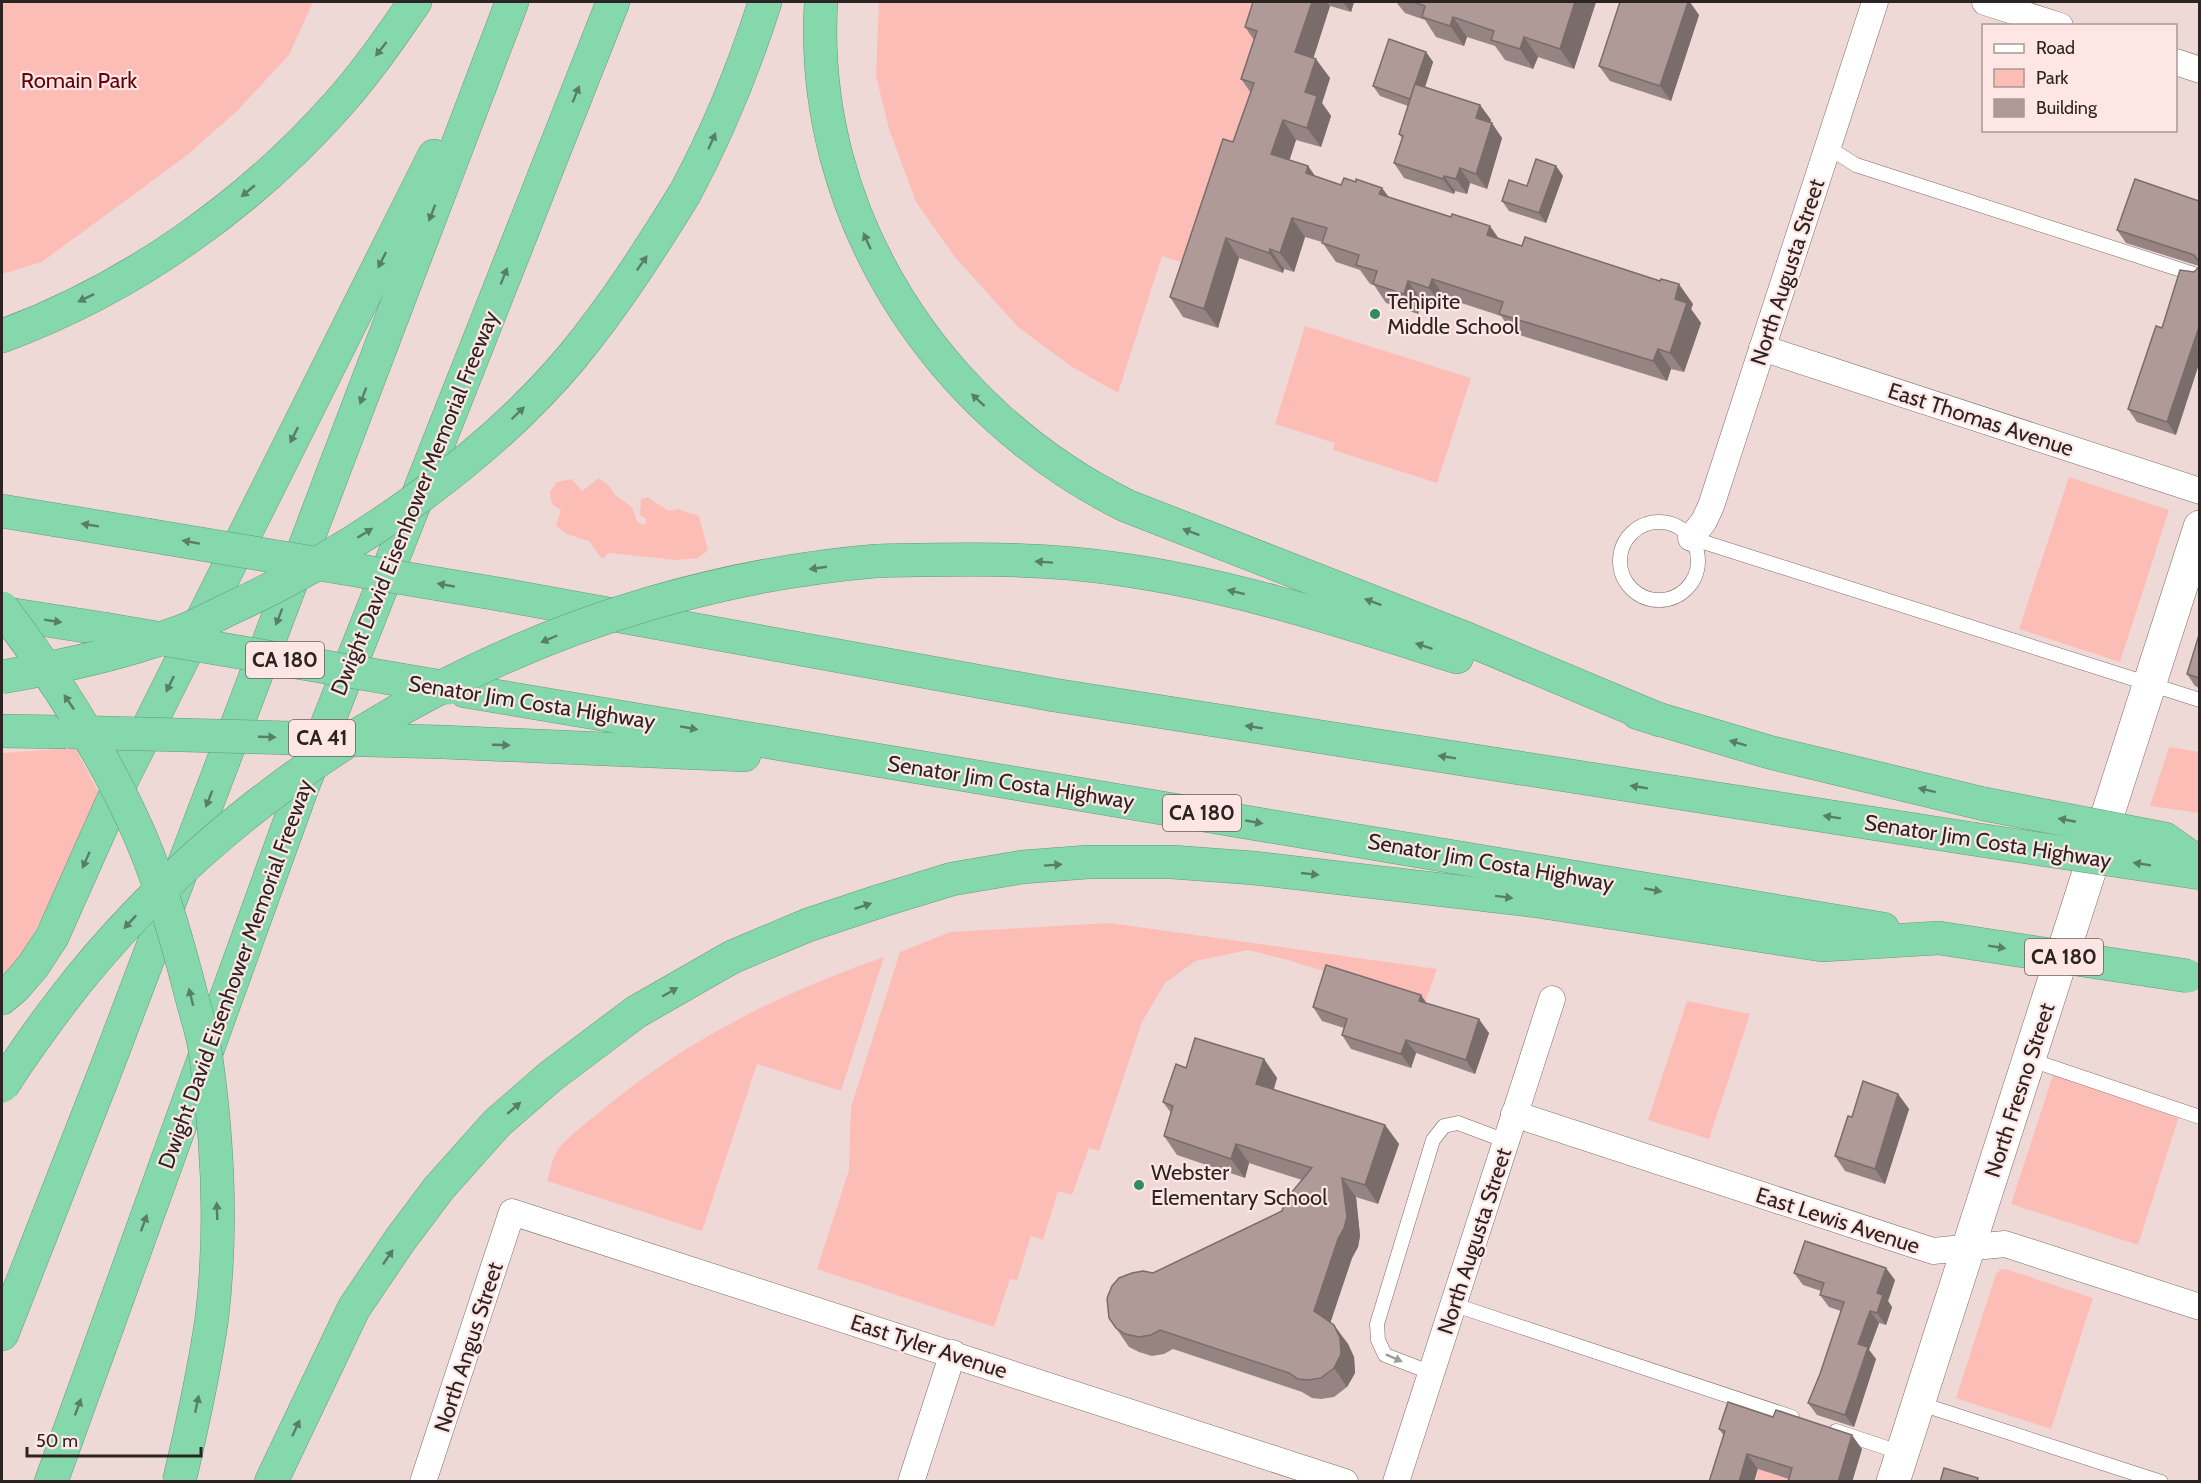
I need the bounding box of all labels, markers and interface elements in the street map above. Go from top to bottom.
legend [1982,24,2177,132]
text: Road [2036,37,2075,59]
one-way arrow [375,41,388,57]
park label: Romain Park [21,67,137,94]
text: Park [2036,67,2069,89]
one-way arrow [571,85,581,103]
text: Building [2036,97,2098,119]
one-way arrow [707,133,716,150]
street label: North Augusta Street [1745,175,1831,369]
one-way arrow [240,184,256,197]
one-way arrow [427,205,437,223]
one-way arrow [863,232,872,249]
one-way arrow [377,252,386,269]
one-way arrow [636,255,648,271]
one-way arrow [499,266,509,284]
place label: Tehipite Middle School [1387,288,1520,340]
one-way arrow [77,293,94,302]
street label: Dwight David Eisenhower Memorial Freeway [325,307,504,700]
marker: Tehipite Middle School [1368,307,1382,321]
street label: East Thomas Avenue [1885,377,2077,462]
one-way arrow [358,387,368,405]
one-way arrow [971,394,986,407]
one-way arrow [510,406,524,420]
one-way arrow [290,426,299,443]
one-way arrow [80,521,99,530]
one-way arrow [1181,527,1199,537]
one-way arrow [357,528,373,539]
one-way arrow [182,537,201,546]
one-way arrow [1035,557,1054,566]
one-way arrow [809,563,828,572]
one-way arrow [436,580,455,589]
one-way arrow [1227,586,1246,596]
one-way arrow [1363,597,1381,607]
one-way arrow [273,608,283,626]
one-way arrow [43,616,62,625]
one-way arrow [540,635,558,644]
one-way arrow [1415,641,1433,650]
road number: CA 180 [246,642,324,678]
street label: Senator Jim Costa Highway [407,670,657,735]
one-way arrow [165,676,175,693]
one-way arrow [63,694,74,710]
road number: CA 41 [289,720,355,756]
one-way arrow [1244,722,1263,731]
one-way arrow [679,723,698,732]
one-way arrow [258,733,277,742]
one-way arrow [1729,738,1747,747]
one-way arrow [492,740,511,749]
street label: Senator Jim Costa Highway [886,750,1136,815]
one-way arrow [1437,752,1456,761]
street label: Dwight David Eisenhower Memorial Freeway [152,776,319,1173]
one-way arrow [1630,782,1649,791]
one-way arrow [1918,785,1937,795]
one-way arrow [204,791,214,809]
road number: CA 180 [1163,795,1241,831]
street label: Senator Jim Costa Highway [1863,809,2113,874]
one-way arrow [1822,812,1841,821]
one-way arrow [2057,815,2076,824]
one-way arrow [1244,818,1263,827]
street label: Senator Jim Costa Highway [1366,828,1616,897]
one-way arrow [82,852,91,869]
one-way arrow [1043,860,1062,869]
one-way arrow [2132,860,2151,869]
one-way arrow [1301,869,1320,879]
one-way arrow [1644,885,1663,894]
one-way arrow [1494,893,1513,902]
one-way arrow [854,901,872,911]
one-way arrow [124,914,137,929]
road number: CA 180 [2025,939,2103,975]
one-way arrow [1988,943,2007,952]
one-way arrow [662,987,678,998]
one-way arrow [186,988,196,1006]
street label: North Fresno Street [1979,999,2061,1181]
one-way arrow [506,1102,522,1115]
street label: North Augusta Street [1432,1144,1518,1338]
place label: Webster Elementary School [1151,1159,1328,1211]
marker: Webster Elementary School [1132,1178,1146,1192]
street label: East Lewis Avenue [1752,1181,1923,1260]
one-way arrow [212,1201,222,1220]
one-way arrow [140,1214,150,1232]
one-way arrow [382,1249,393,1265]
street label: North Angus Street [428,1258,509,1436]
street label: East Tyler Avenue [847,1308,1011,1385]
one-way arrow [1385,1353,1402,1362]
one-way arrow [193,1395,203,1414]
one-way arrow [73,1398,83,1416]
one-way arrow [291,1419,301,1437]
scale bar [27,1420,201,1458]
text: 50 m [36,1430,78,1452]

